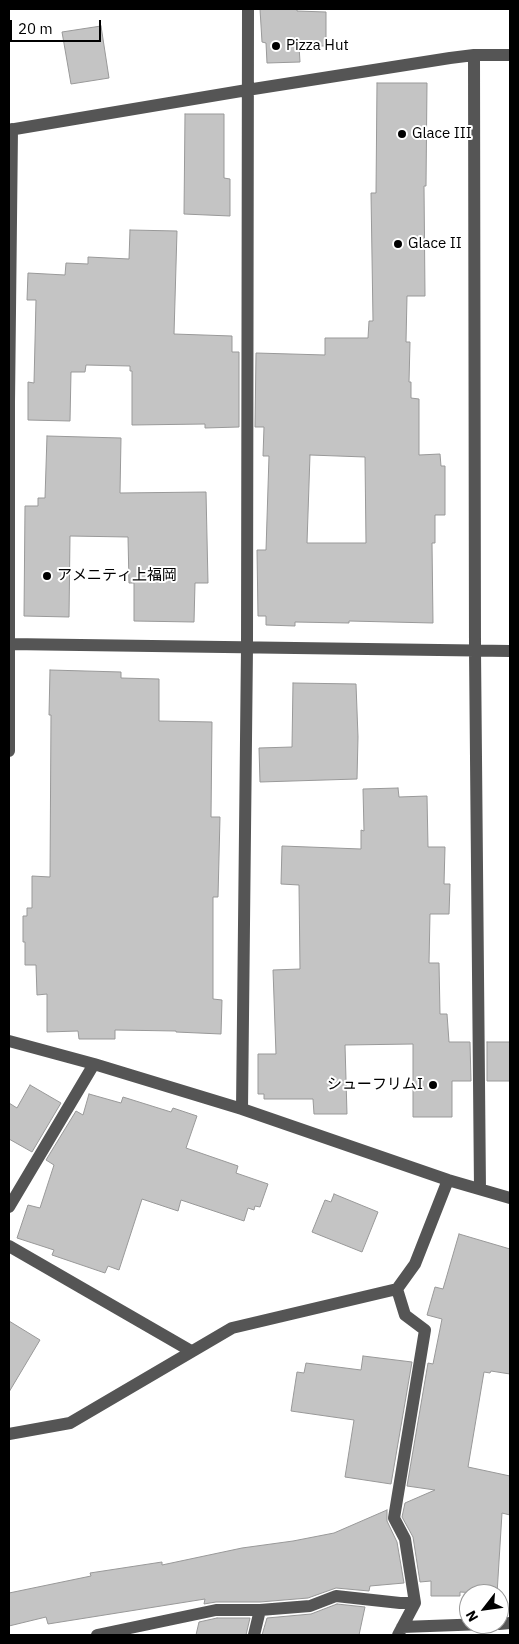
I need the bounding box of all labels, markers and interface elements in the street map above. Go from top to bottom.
scale bar [12,10,104,42]
text: 20 m [18,19,53,38]
place label: Pizza Hut [286,37,349,55]
marker: Pizza Hut [270,40,282,52]
place label: Glace III [412,125,472,143]
marker: Glace III [396,128,408,140]
place label: Glace II [408,235,462,253]
marker: Glace II [392,238,404,250]
place label: アメニティ上福岡 [57,567,177,585]
marker: アメニティ上福岡 [41,570,53,582]
place label: シューフリムI [327,1076,423,1094]
marker: シューフリムI [427,1079,439,1091]
north arrow [459,1584,509,1634]
text: N [462,1607,482,1625]

